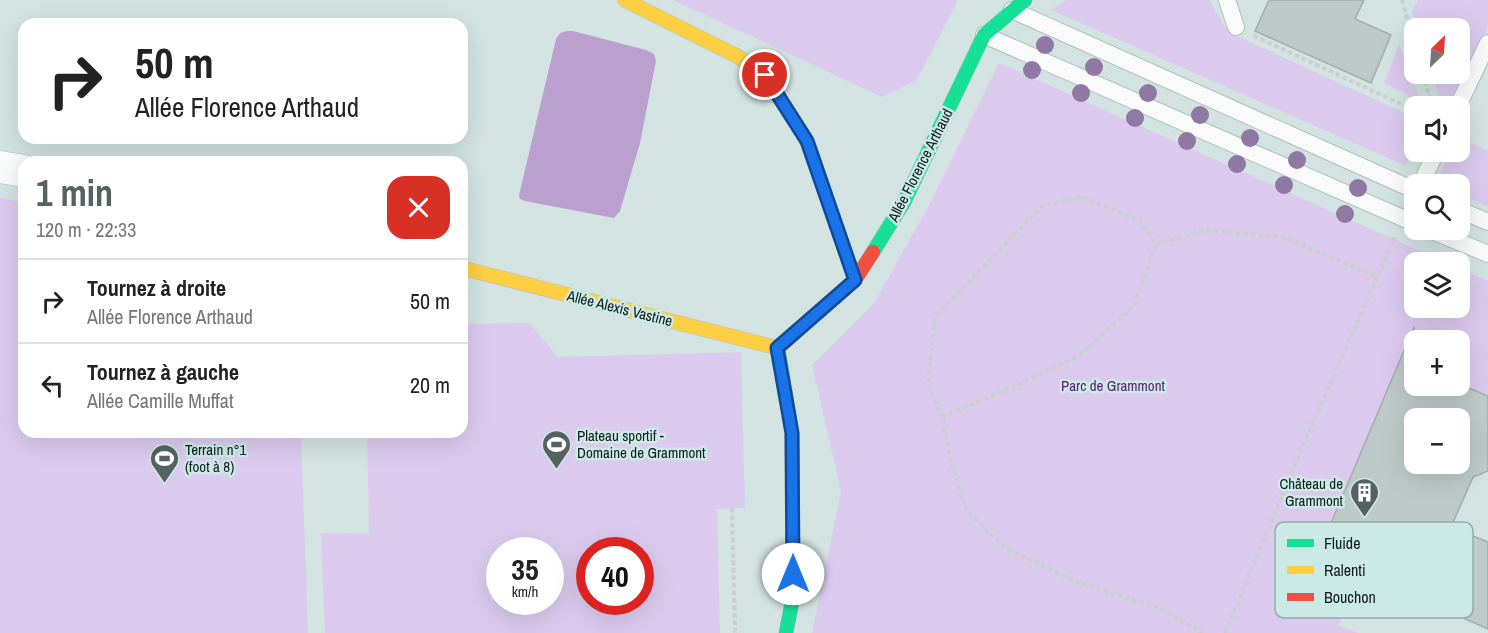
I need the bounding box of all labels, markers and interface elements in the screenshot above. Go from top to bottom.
north arrow [1404,18,1470,84]
map controls [1404,18,1470,474]
text: 50 m [135,35,214,91]
icon: right [36,42,114,120]
pin [739,49,790,100]
icon: arrive [748,58,781,91]
text: Allée Florence Arthaud [135,89,359,125]
button: sound [1404,96,1470,162]
street label: Allée Florence Arthaud [882,105,958,226]
text: 1 min [36,169,113,217]
button: search [1404,174,1470,240]
button: close [387,176,450,239]
text: 120 m · 22:33 [36,216,136,243]
button: layers [1404,252,1470,318]
text: Tournez à droite [87,273,226,303]
icon: right [36,285,69,318]
street label: Allée Alexis Vastine [564,285,675,331]
text: 50 m [410,286,450,316]
text: Allée Florence Arthaud [87,303,253,330]
button: + [1404,330,1470,396]
text: Tournez à gauche [87,357,239,387]
icon: left [36,369,69,402]
text: 20 m [410,370,450,400]
park label: Parc de Grammont [1061,375,1166,396]
text: Allée Camille Muffat [87,387,233,414]
button: − [1404,408,1470,474]
place label: Plateau sportif - Domaine de Grammont [577,425,706,463]
sports icon: Plateau sportif - Domaine de Grammont [540,428,572,470]
place label: Terrain n°1 (foot à 8) [185,439,247,477]
sports icon: Terrain n°1 (foot à 8) [148,442,180,484]
place label: Château de Grammont [1279,473,1344,511]
building icon: Château de Grammont [1348,476,1380,518]
legend [1275,522,1473,618]
text: Fluide [1324,532,1360,554]
speed limit sign: 40 [576,537,654,615]
position arrow [761,542,825,606]
text: 35 [511,549,539,589]
text: Ralenti [1324,559,1366,581]
text: km/h [512,581,538,602]
text: Bouchon [1324,586,1376,608]

